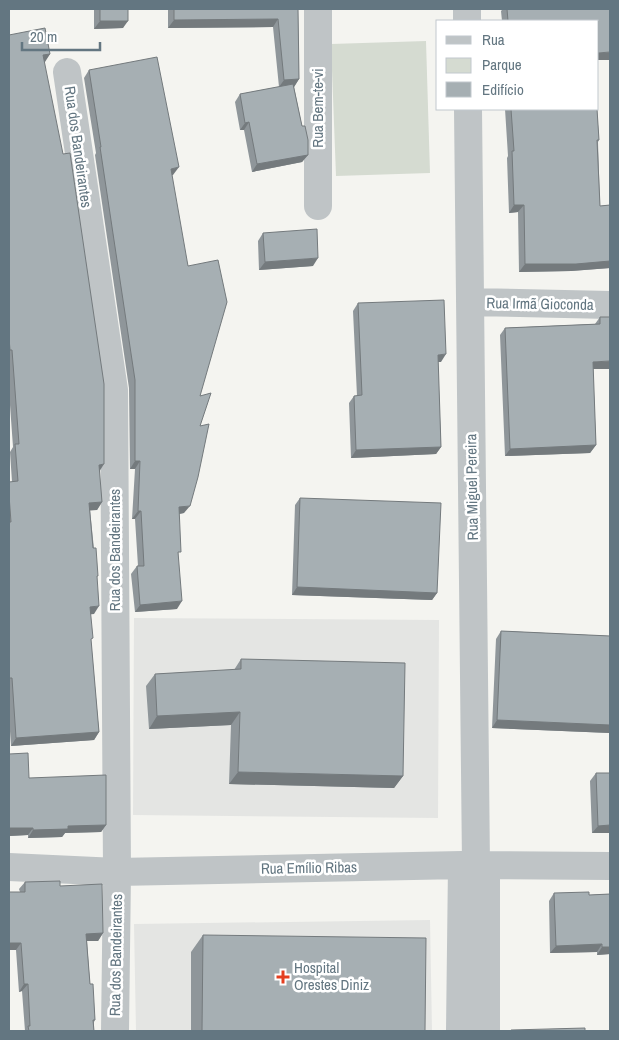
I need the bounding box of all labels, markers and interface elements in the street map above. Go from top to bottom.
scale bar [22,20,100,52]
legend [436,20,599,110]
text: 20 m [30,26,57,47]
text: Rua [482,29,505,50]
text: Parque [482,54,522,75]
street label: Rua Bem-te-vi [307,68,328,148]
text: Edifício [482,79,524,100]
street label: Rua dos Bandeirantes [60,85,97,209]
street label: Rua Irmã Gioconda [486,292,594,315]
street label: Rua Miguel Pereira [460,433,483,541]
street label: Rua dos Bandeirantes [104,489,125,611]
street label: Rua Emílio Ribas [261,856,357,879]
street label: Rua dos Bandeirantes [104,894,127,1016]
place label: Hospital Orestes Diniz [294,957,369,995]
marker: Hospital Orestes Diniz [276,970,290,984]

